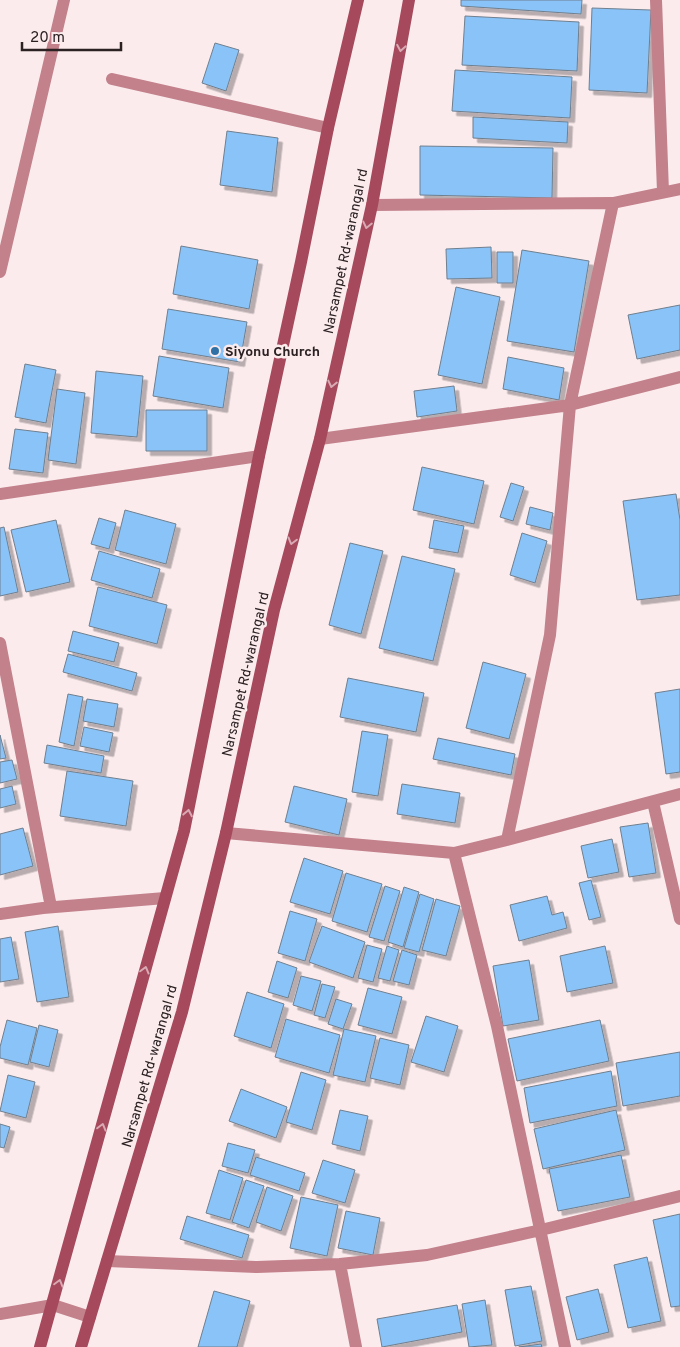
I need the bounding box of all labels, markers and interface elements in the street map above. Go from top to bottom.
scale bar [22,20,121,52]
text: 20 m [30,29,65,48]
one-way arrow [396,44,406,52]
street label: Narsampet Rd-warangal rd [321,167,372,335]
one-way arrow [363,220,373,229]
place label: Siyonu Church [225,344,320,361]
marker: Siyonu Church [209,345,221,357]
one-way arrow [327,379,338,388]
one-way arrow [288,536,298,545]
street label: Narsampet Rd-warangal rd [219,590,274,758]
one-way arrow [182,809,193,818]
one-way arrow [140,967,150,975]
street label: Narsampet Rd-warangal rd [119,983,182,1150]
one-way arrow [97,1123,107,1131]
one-way arrow [54,1280,64,1288]

